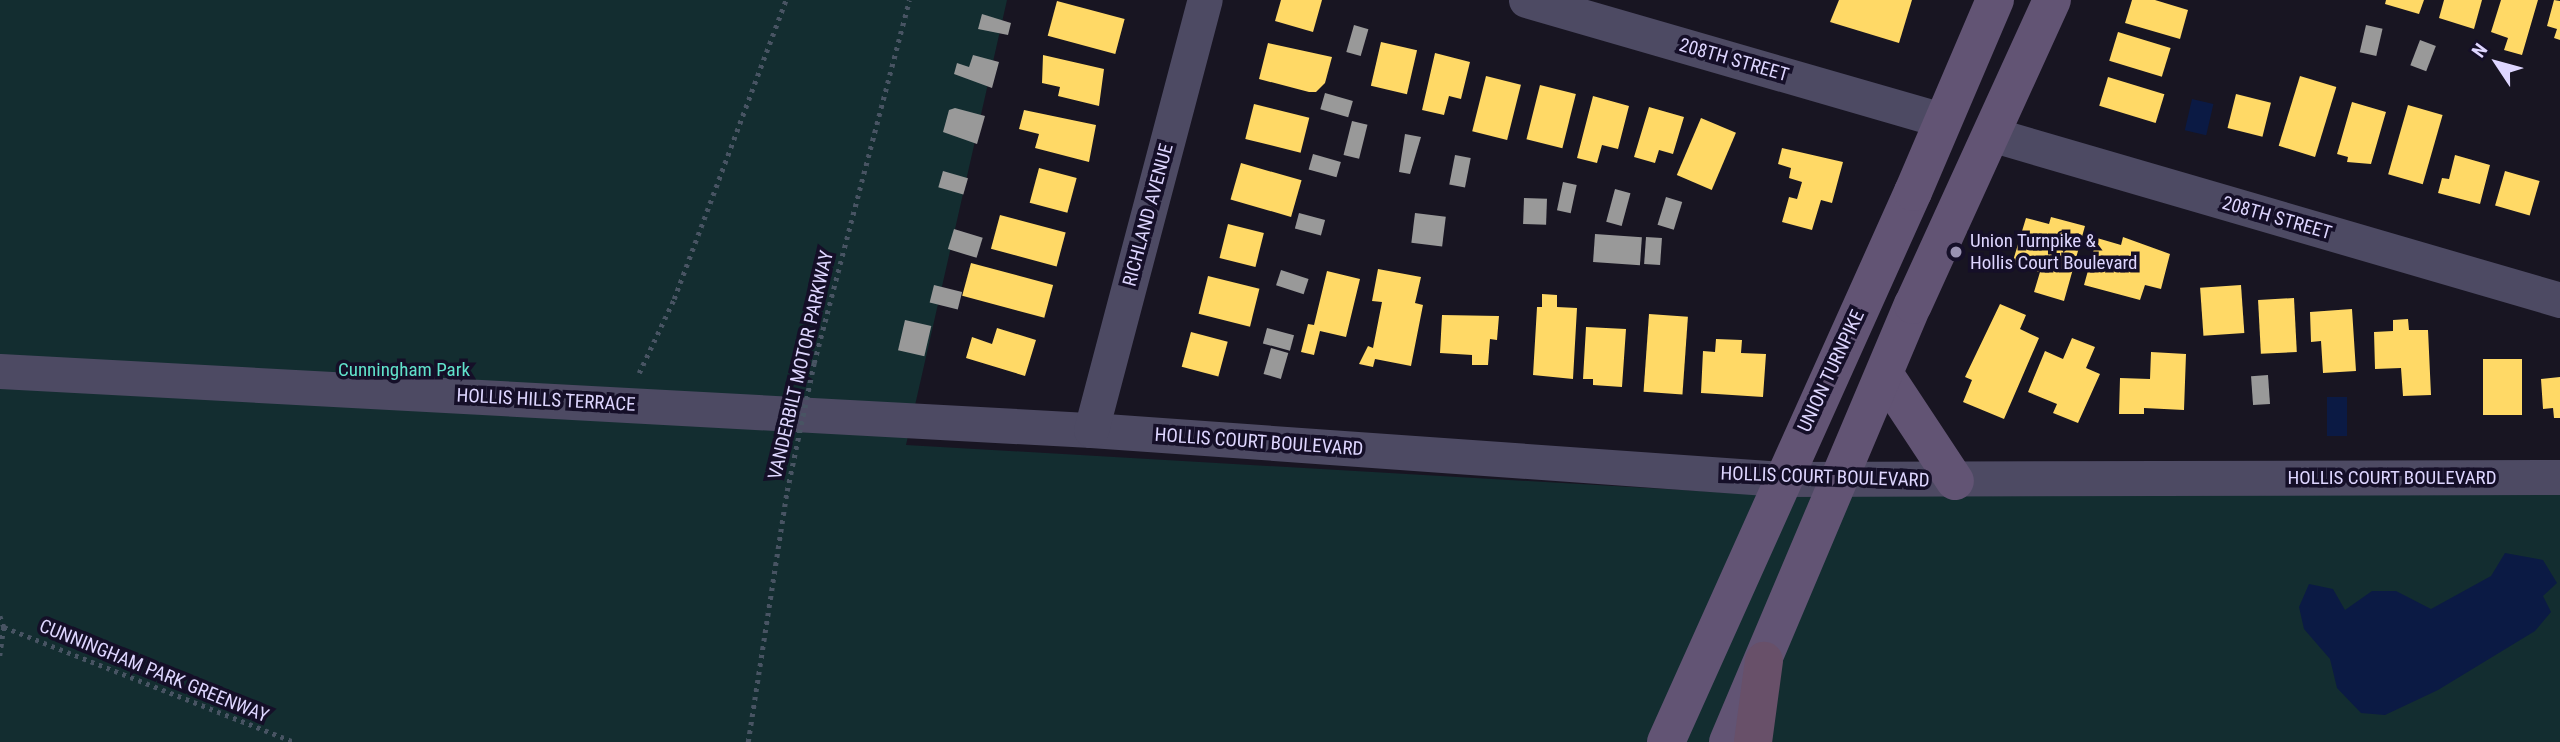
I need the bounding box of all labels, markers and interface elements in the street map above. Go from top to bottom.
north arrow [2462,28,2532,98]
street label: 208TH STREET [1677,33,1791,87]
text: N [2467,39,2492,62]
street label: RICHLAND AVENUE [1118,141,1178,289]
street label: 208TH STREET [2220,191,2334,245]
place label: Union Turnpike & Hollis Court Boulevard [1970,230,2138,274]
marker: Union Turnpike & Hollis Court Boulevard [1948,244,1964,260]
street label: VANDERBILT MOTOR PARKWAY [763,248,839,482]
street label: UNION TURNPIKE [1793,306,1869,436]
park label: Cunningham Park [338,359,470,381]
street label: HOLLIS HILLS TERRACE [456,384,636,416]
street label: HOLLIS COURT BOULEVARD [1154,423,1364,461]
street label: HOLLIS COURT BOULEVARD [1720,462,1930,492]
street label: HOLLIS COURT BOULEVARD [2287,467,2497,489]
street label: CUNNINGHAM PARK GREENWAY [36,614,272,728]

